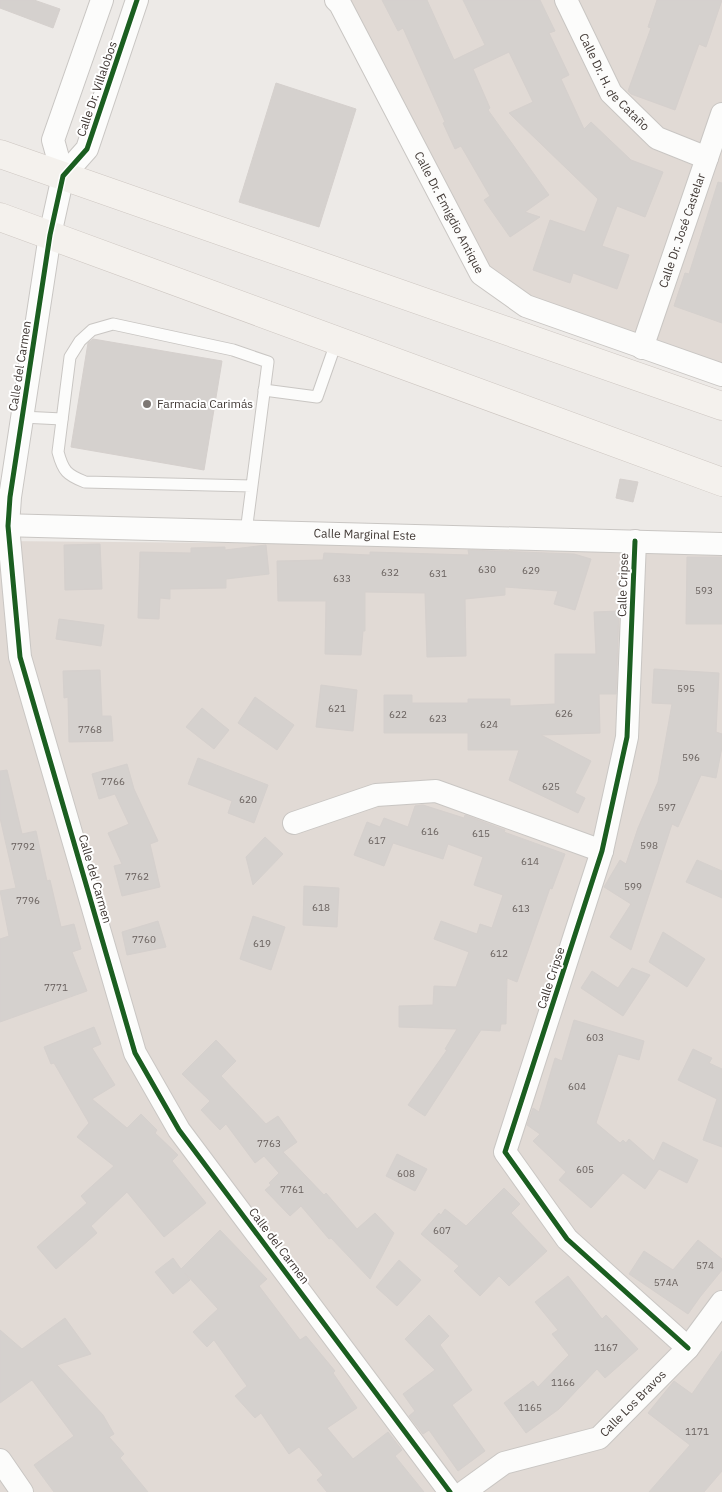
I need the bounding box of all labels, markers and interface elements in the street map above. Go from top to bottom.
street label: Calle Dr. H. de Cataño [576,30,653,134]
street label: Calle Dr. Villalobos [73,39,120,139]
street label: Calle Dr. Emigdio Antique [411,149,488,276]
street label: Calle Dr. José Castelar [655,171,708,290]
street label: Calle del Carmen [5,320,34,412]
place label: Farmacia Carimás [157,396,253,411]
marker: Farmacia Carimás [141,398,153,410]
street label: Calle Marginal Este [314,525,417,543]
street label: Calle Cripse [614,552,631,617]
house number: 630 [478,563,496,576]
house number: 629 [522,564,540,577]
house number: 632 [381,566,399,579]
house number: 631 [429,567,447,580]
house number: 633 [333,572,351,585]
house number: 593 [695,584,713,597]
house number: 595 [677,682,695,695]
house number: 621 [328,702,346,715]
house number: 626 [555,707,573,720]
house number: 622 [389,708,407,721]
house number: 623 [429,712,447,725]
house number: 624 [480,718,498,731]
house number: 7768 [78,723,102,736]
house number: 596 [682,751,700,764]
house number: 7766 [101,775,125,788]
house number: 625 [542,780,560,793]
house number: 620 [239,793,257,806]
house number: 597 [658,801,676,814]
house number: 616 [421,825,439,838]
house number: 615 [472,827,490,840]
street label: Calle del Carmen [76,833,115,925]
house number: 617 [368,834,386,847]
house number: 598 [640,839,658,852]
house number: 7792 [11,840,35,853]
house number: 614 [521,855,539,868]
house number: 7762 [125,870,149,883]
house number: 599 [624,880,642,893]
house number: 7796 [16,894,40,907]
house number: 618 [312,901,330,914]
house number: 613 [512,902,530,915]
house number: 7760 [132,933,156,946]
house number: 619 [253,937,271,950]
street label: Calle Cripse [534,945,568,1011]
house number: 612 [490,947,508,960]
house number: 7771 [44,981,68,994]
house number: 603 [586,1031,604,1044]
house number: 604 [568,1080,586,1093]
house number: 7763 [257,1137,281,1150]
house number: 605 [576,1163,594,1176]
house number: 608 [397,1167,415,1180]
house number: 7761 [280,1183,304,1196]
street label: Calle del Carmen [246,1205,313,1287]
house number: 607 [433,1224,451,1237]
house number: 574 [696,1259,714,1272]
house number: 574A [654,1276,679,1289]
house number: 1167 [594,1341,618,1354]
street label: Calle Los Bravos [596,1367,669,1440]
house number: 1166 [551,1376,575,1389]
house number: 1165 [518,1401,542,1414]
house number: 1171 [685,1425,709,1438]

